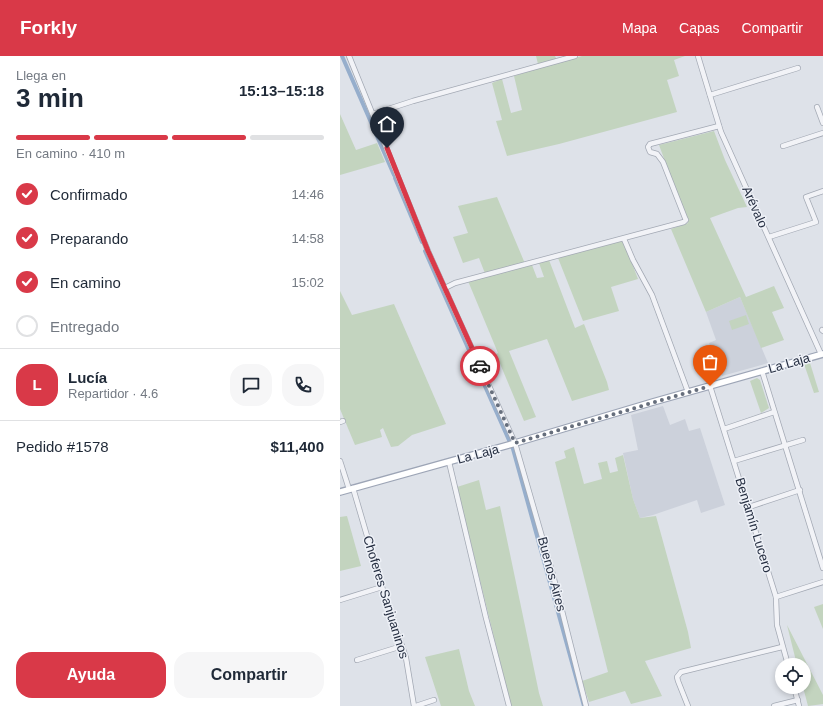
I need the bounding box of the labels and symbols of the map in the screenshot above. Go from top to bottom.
pin [370,107,404,148]
street label: Arévalo [739,184,771,230]
pin [693,345,727,386]
courier [460,346,500,386]
street label: La Laja [766,350,812,376]
street label: La Laja [455,441,501,467]
street label: Benjamín Lucero [732,476,776,574]
street label: Choferes Sanjuaninos [360,534,412,661]
street label: Buenos Aires [535,535,569,613]

